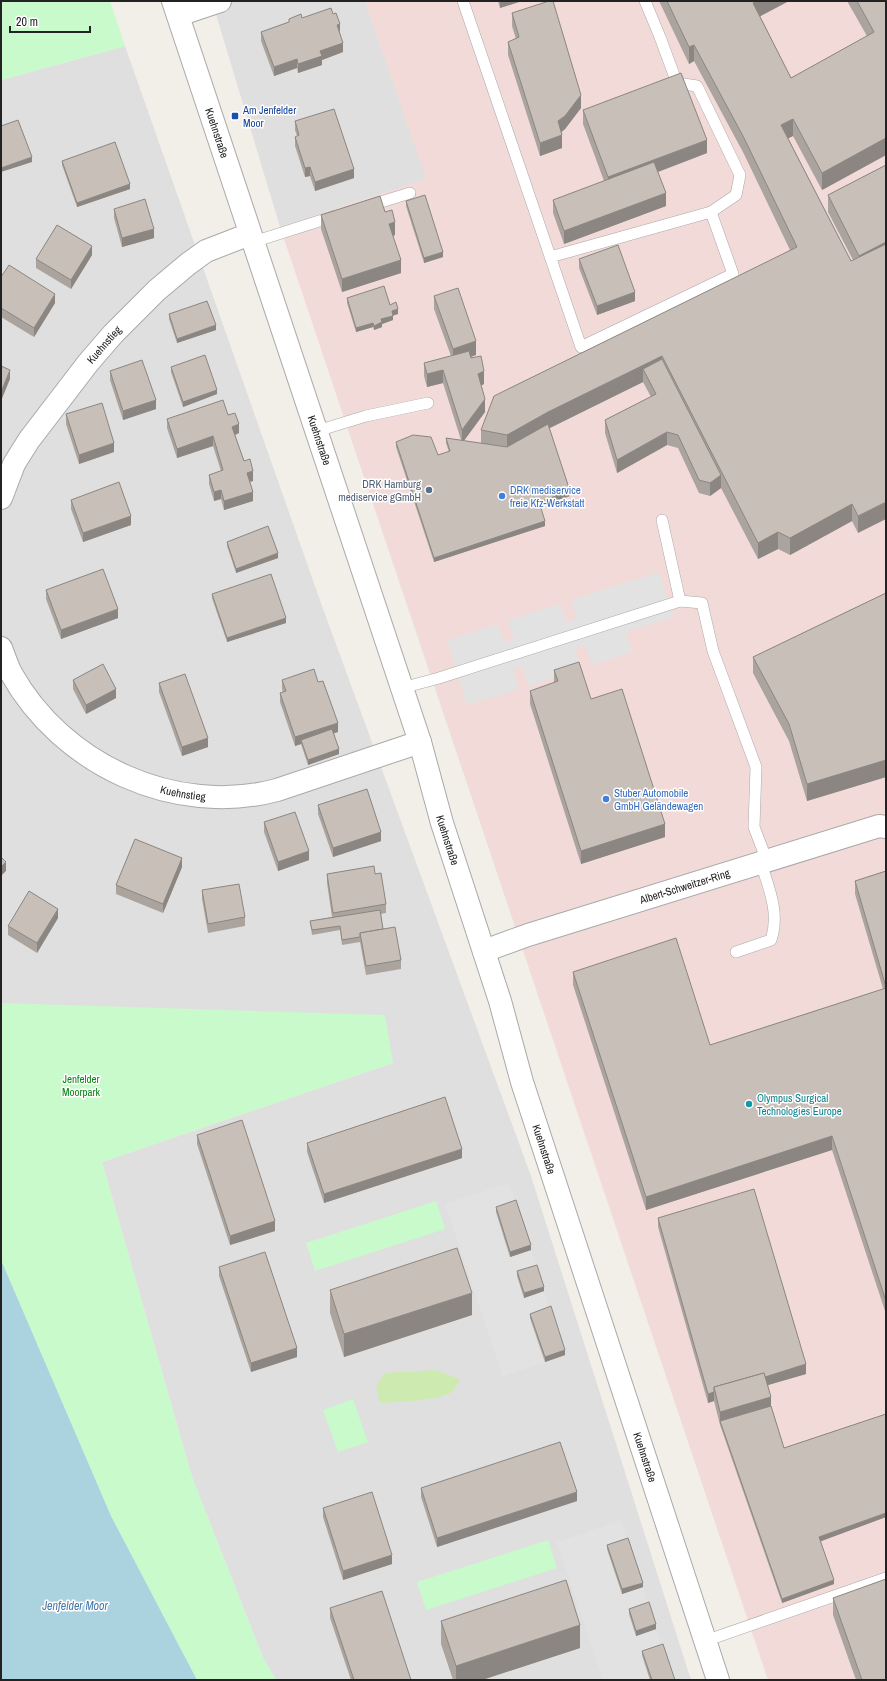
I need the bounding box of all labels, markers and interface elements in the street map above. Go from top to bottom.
scale bar [10,8,90,34]
text: 20 m [16,14,38,30]
place label: Am Jenfelder Moor [242,103,296,130]
street label: Kuehnstraße [202,106,232,160]
marker: Am Jenfelder Moor [230,111,240,121]
street label: Kuehnstieg [84,323,124,367]
street label: Kuehnstraße [305,413,334,467]
place label: DRK Hamburg mediservice gGmbH [338,477,421,504]
place label: DRK mediservice freie Kfz-Werkstatt [510,483,585,510]
marker: DRK Hamburg mediservice gGmbH [424,485,434,495]
marker: DRK mediservice freie Kfz-Werkstatt [497,491,507,501]
street label: Kuehnstieg [159,782,206,804]
place label: Stuber Automobile GmbH Geländewagen [614,786,703,813]
marker: Stuber Automobile GmbH Geländewagen [601,794,611,804]
street label: Kuehnstraße [433,814,462,867]
street label: Albert-Schweitzer-Ring [637,866,732,907]
park label: Jenfelder Moorpark [62,1072,101,1099]
place label: Olympus Surgical Technologies Europe [757,1091,842,1118]
marker: Olympus Surgical Technologies Europe [744,1099,754,1109]
street label: Kuehnstraße [529,1123,559,1176]
street label: Kuehnstraße [630,1430,660,1484]
water label: Jenfelder Moor [41,1598,109,1614]

